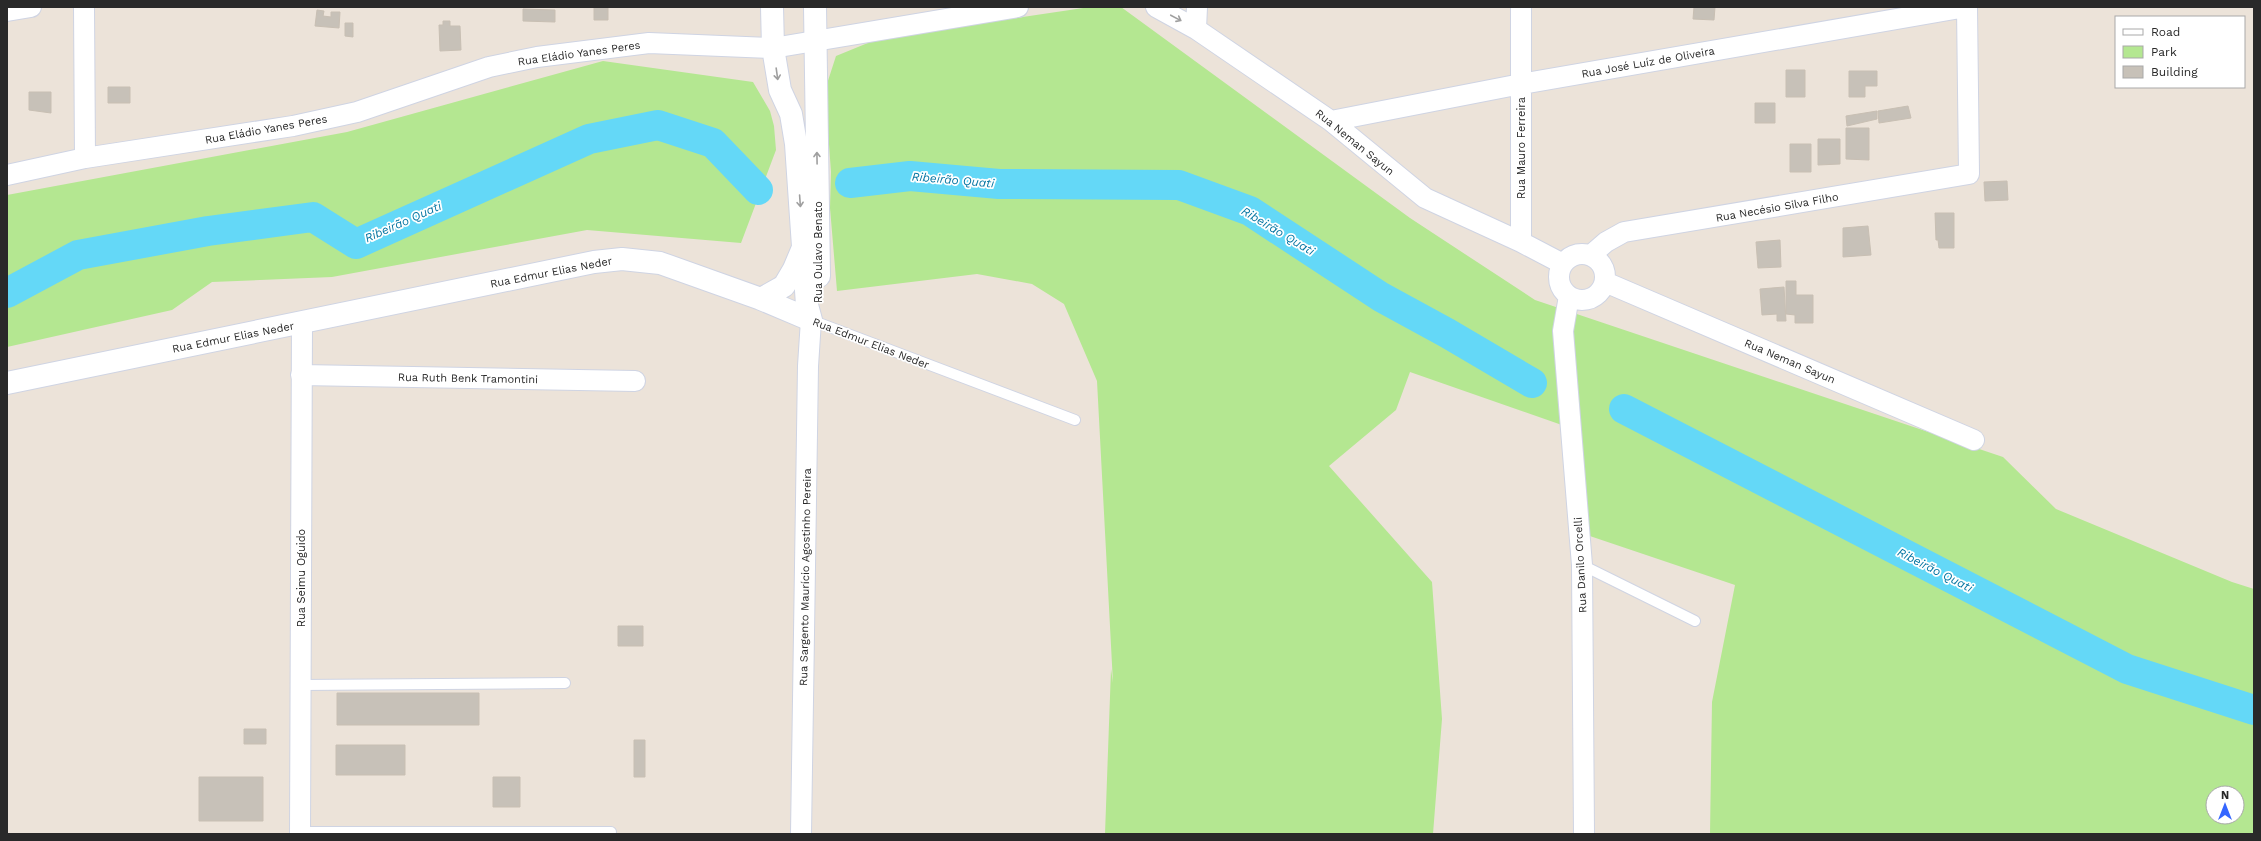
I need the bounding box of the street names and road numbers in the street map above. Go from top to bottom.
street label: Rua Eládio Yanes Peres [517,38,641,69]
street label: Rua José Luíz de Oliveira [1581,44,1716,81]
street label: Rua Mauro Ferreira [1515,97,1528,199]
street label: Rua Neman Sayun [1313,107,1397,178]
street label: Rua Eládio Yanes Peres [204,112,328,147]
street label: Rua Necésio Silva Filho [1715,190,1839,225]
street label: Rua Oulavo Benato [812,201,825,303]
street label: Rua Edmur Elias Neder [489,254,614,291]
street label: Rua Edmur Elias Neder [811,315,931,372]
street label: Rua Edmur Elias Neder [171,319,296,356]
street label: Rua Neman Sayun [1742,336,1837,386]
street label: Rua Ruth Benk Tramontini [398,371,538,386]
street label: Rua Sargento Maurício Agostinho Pereira [797,468,814,686]
street label: Rua Danilo Orcelli [1571,517,1590,613]
street label: Rua Seimu Oguido [295,529,308,627]

